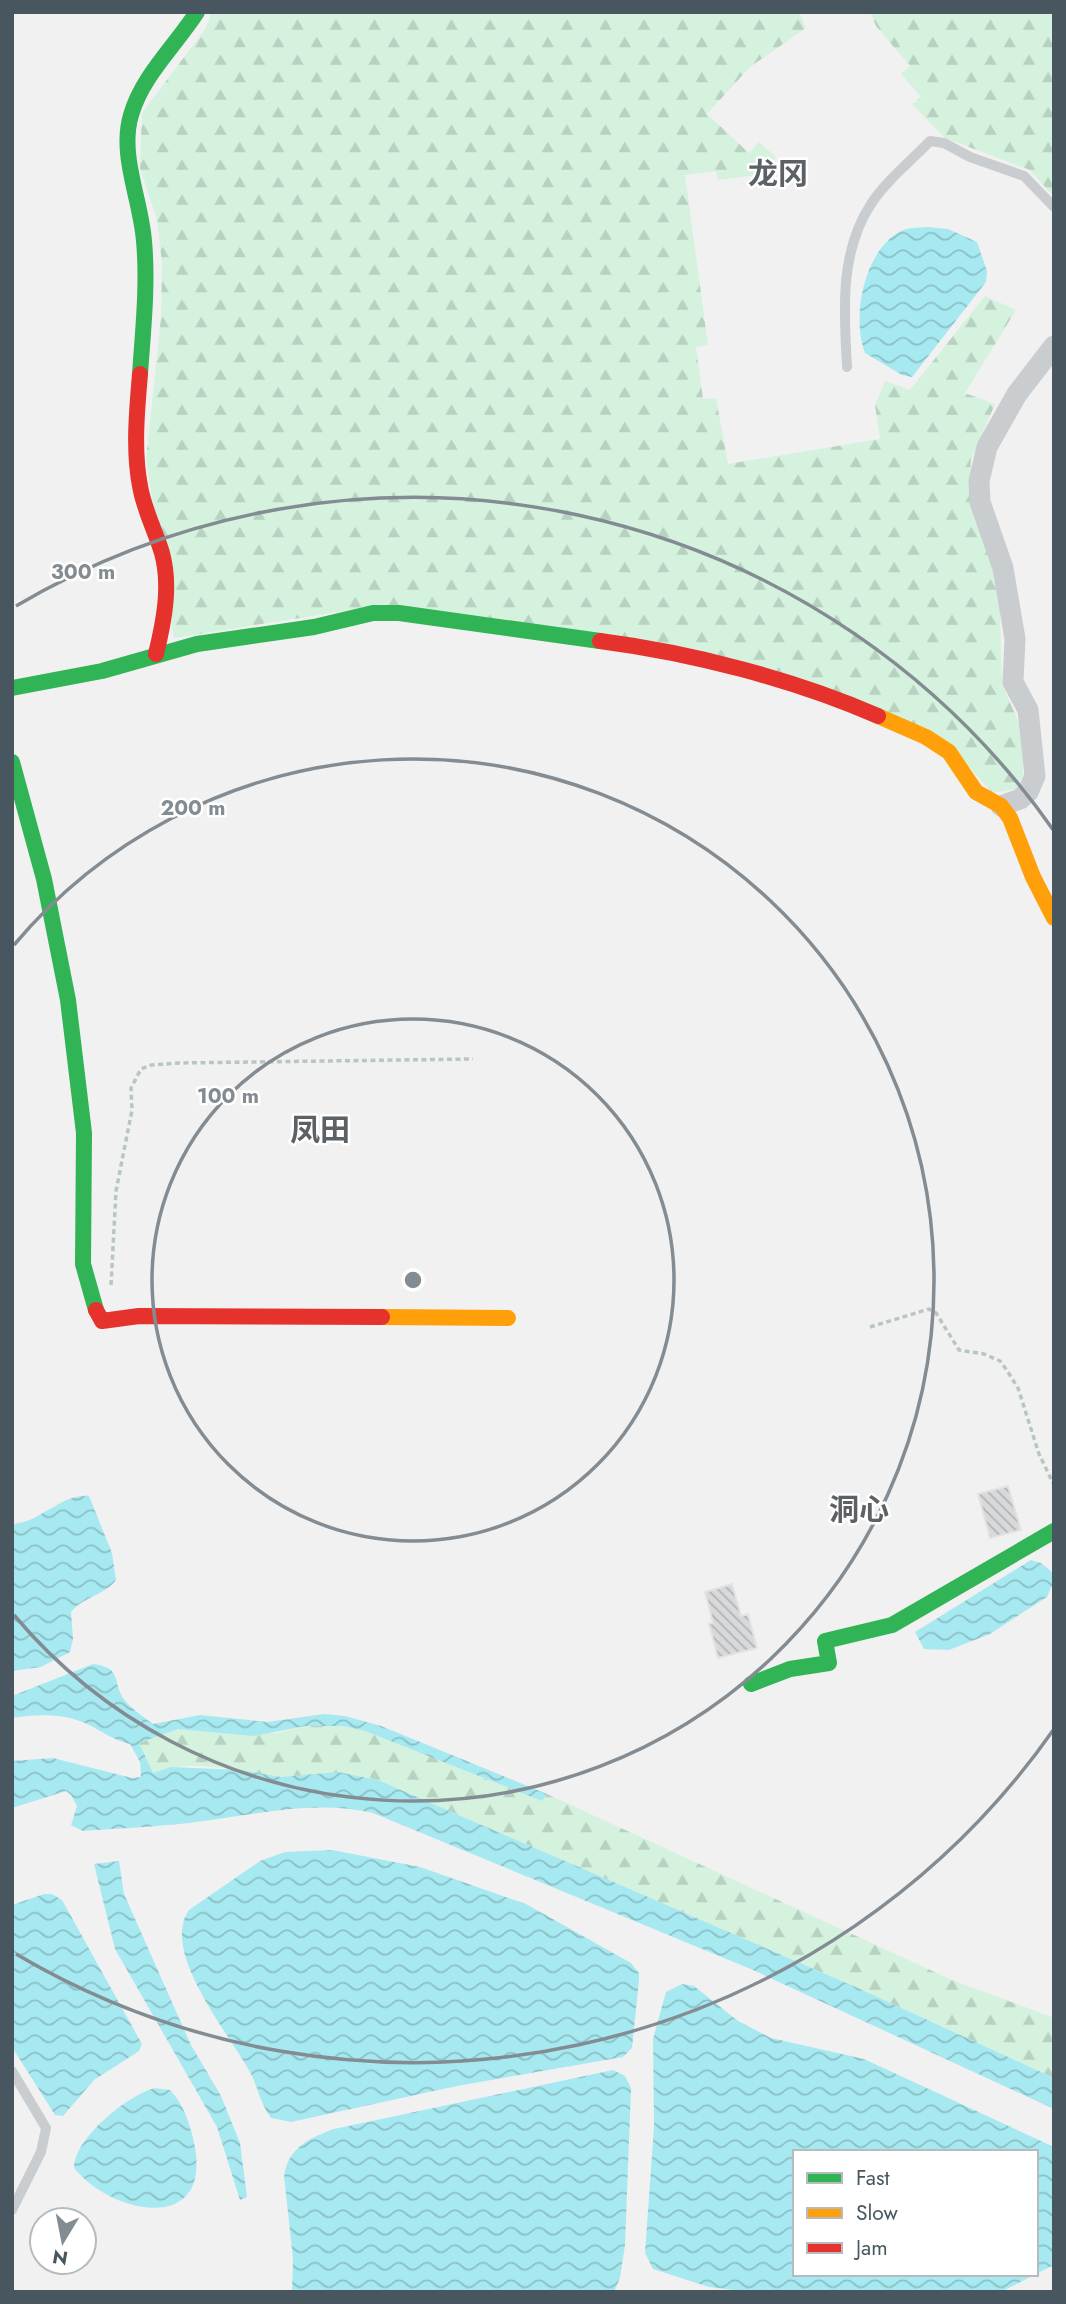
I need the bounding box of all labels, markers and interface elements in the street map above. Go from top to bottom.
district label: 龙冈 [748,152,808,195]
text: 300 m [51,557,115,587]
text: 200 m [160,793,226,823]
text: 100 m [197,1081,259,1111]
district label: 凤田 [290,1108,350,1151]
centre of rings [401,1268,425,1292]
district label: 洞心 [829,1488,889,1531]
legend [793,2150,1038,2276]
text: Fast [856,2163,889,2193]
text: Slow [856,2198,898,2228]
north arrow [28,2206,98,2276]
text: Jam [853,2233,888,2263]
text: N [50,2243,70,2272]

